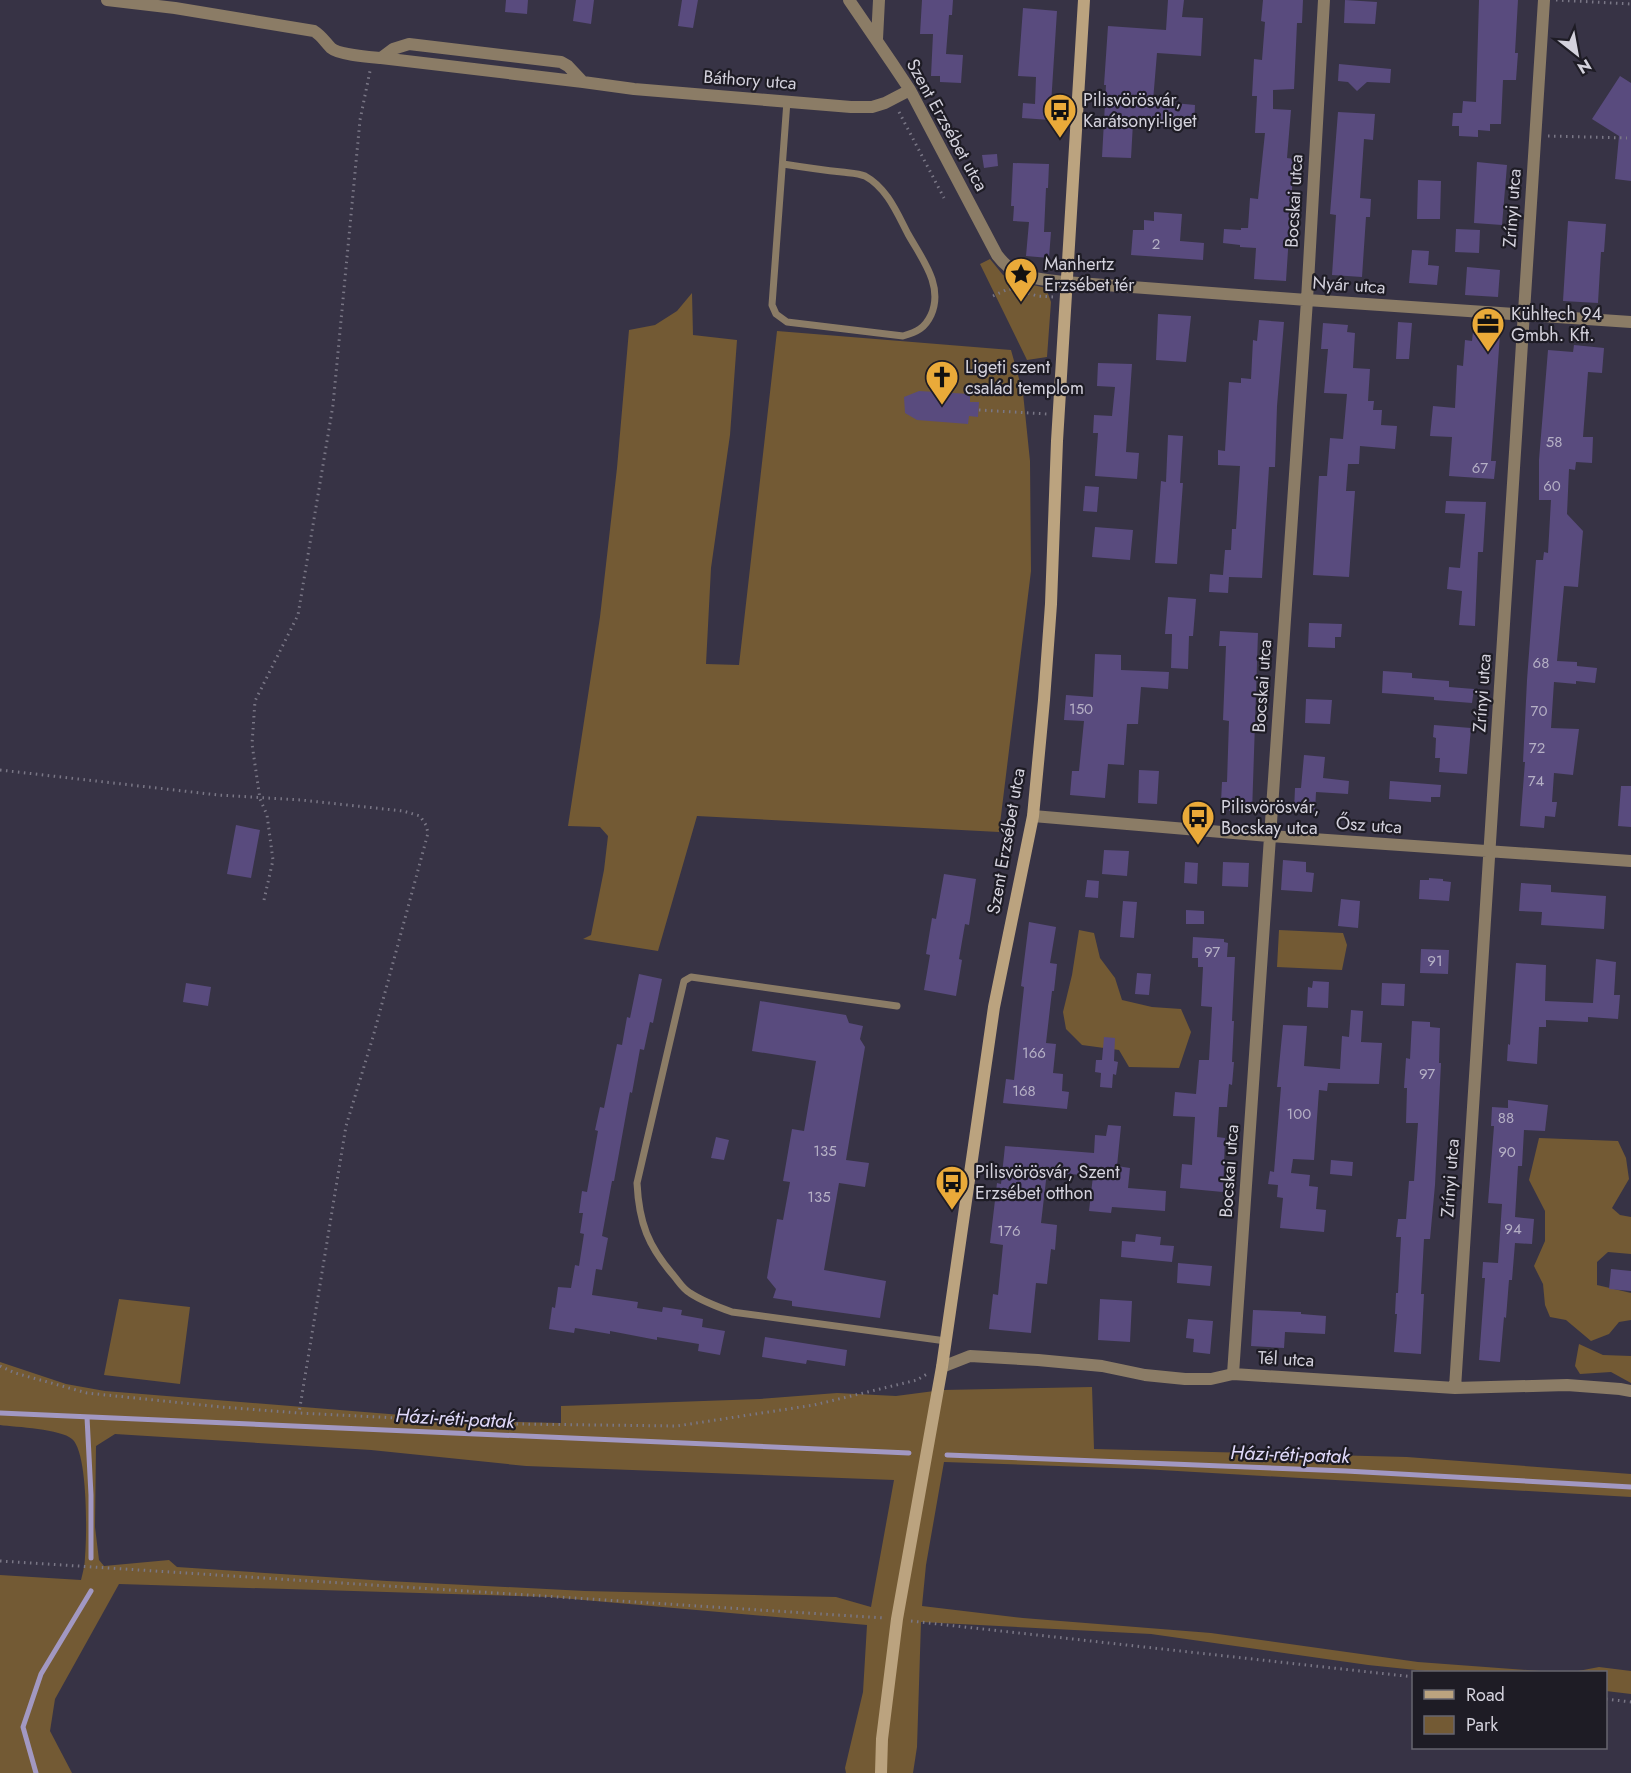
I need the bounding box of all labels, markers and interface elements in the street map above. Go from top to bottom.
north arrow [1547,24,1607,84]
text: N [1573,53,1596,80]
street label: Szent Erzsébet utca [900,54,994,196]
street label: Báthory utca [702,64,798,96]
place label: Pilisvörösvár, Karátsonyi-liget [1083,87,1197,134]
bus stop icon: Pilisvörösvár, Karátsonyi-liget [1042,92,1078,139]
street label: Bocskai utca [1279,154,1309,248]
street label: Zrínyi utca [1496,168,1528,248]
house number: 2 [1152,233,1160,255]
place label: Manhertz Erzsébet tér [1044,251,1135,298]
place icon: Manhertz Erzsébet tér [1003,256,1039,303]
street label: Nyár utca [1312,269,1386,301]
place label: Kühltech 94 Gmbh. Kft. [1511,301,1602,348]
office icon: Kühltech 94 Gmbh. Kft. [1470,306,1506,353]
place label: Ligeti szent család templom [965,354,1084,401]
church icon: Ligeti szent család templom [924,359,960,406]
house number: 58 [1546,431,1562,453]
house number: 67 [1472,457,1488,479]
house number: 60 [1543,475,1561,497]
street label: Bocskai utca [1246,638,1278,734]
house number: 68 [1533,652,1549,674]
street label: Zrínyi utca [1466,653,1498,733]
house number: 150 [1069,698,1093,720]
house number: 70 [1531,700,1547,722]
house number: 72 [1529,737,1545,759]
street label: Szent Erzsébet utca [980,766,1032,916]
house number: 74 [1528,770,1545,792]
place label: Pilisvörösvár, Bocskay utca [1221,794,1319,841]
bus stop icon: Pilisvörösvár, Bocskay utca [1180,799,1216,846]
street label: Ősz utca [1335,810,1403,840]
house number: 97 [1204,941,1220,963]
house number: 91 [1427,950,1443,972]
house number: 166 [1022,1042,1046,1064]
house number: 97 [1419,1063,1435,1085]
house number: 168 [1012,1080,1036,1102]
house number: 100 [1287,1103,1311,1125]
house number: 88 [1498,1107,1514,1129]
street label: Bocskai utca [1213,1123,1245,1219]
street label: Zrínyi utca [1434,1138,1466,1218]
house number: 135 [813,1140,837,1162]
house number: 90 [1498,1141,1516,1163]
place label: Pilisvörösvár, Szent Erzsébet otthon [975,1159,1120,1206]
bus stop icon: Pilisvörösvár, Szent Erzsébet otthon [934,1164,970,1211]
house number: 135 [807,1186,831,1208]
house number: 94 [1504,1218,1522,1240]
house number: 176 [997,1220,1021,1242]
street label: Tél utca [1257,1345,1315,1373]
water label: Házi-réti-patak [395,1401,517,1436]
water label: Házi-réti-patak [1230,1438,1352,1471]
legend [1412,1671,1607,1749]
text: Road [1466,1682,1505,1708]
text: Park [1466,1712,1498,1738]

